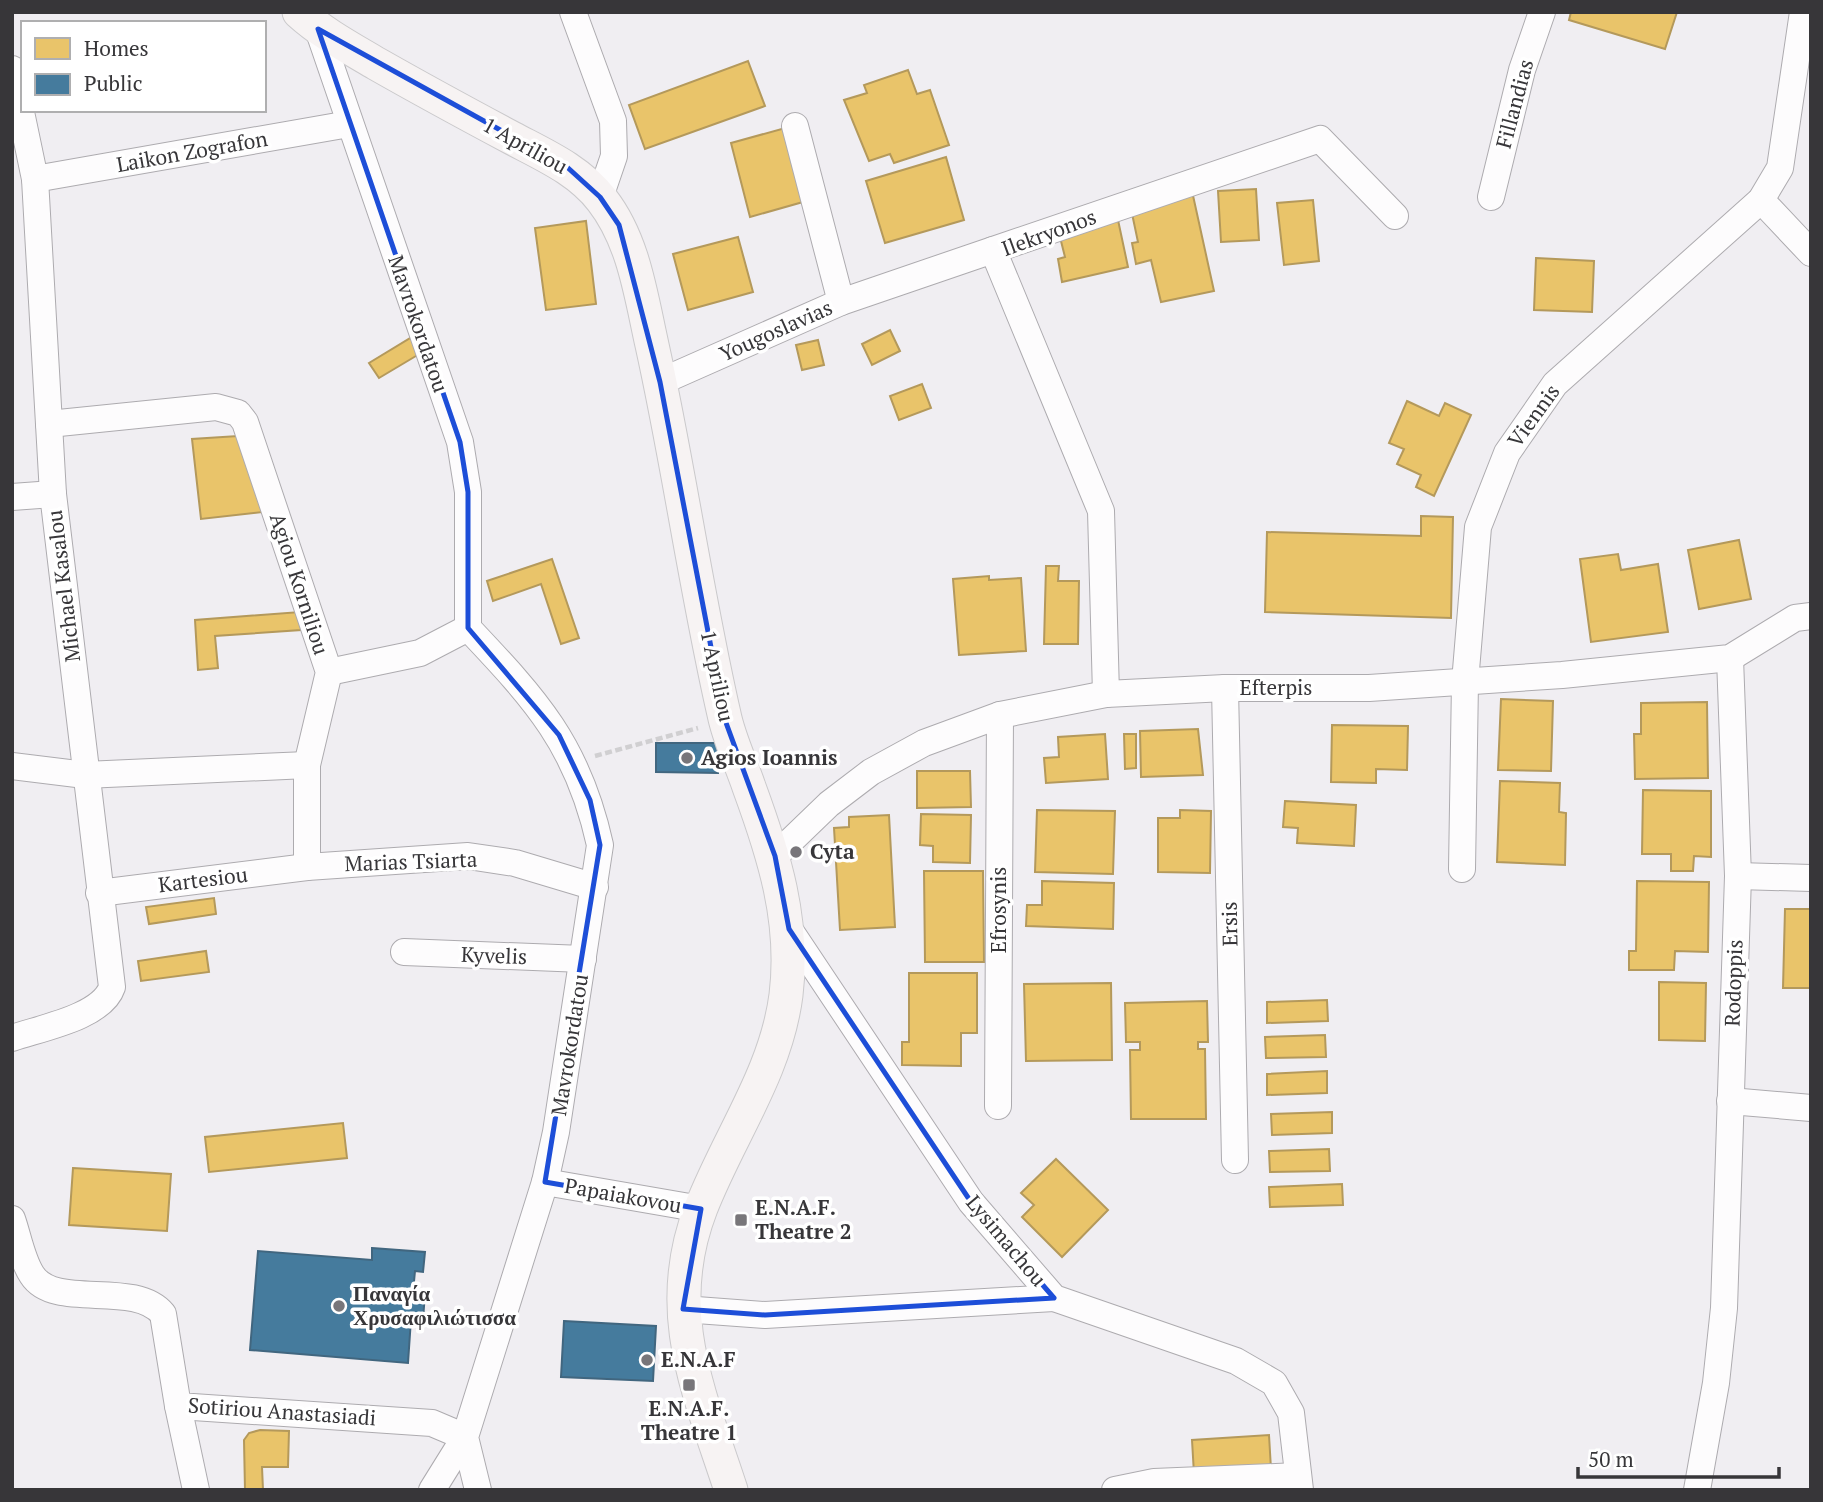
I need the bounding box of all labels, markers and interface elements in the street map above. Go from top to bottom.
legend [21,21,266,112]
text: Homes [84,34,149,62]
street label: Fillandias [1489,56,1539,151]
text: Public [84,69,142,97]
street label: 1 Apriliou [478,110,573,180]
street label: Laikon Zografon [114,124,270,178]
street label: Ilekryonos [998,202,1100,262]
street label: Mavrokordatou [382,251,455,396]
street label: Yougoslavias [715,293,836,367]
street label: Viennis [1501,378,1566,453]
street label: Michael Kasalou [40,508,86,664]
street label: Agiou Korniliou [264,509,336,658]
street label: 1 Apriliou [695,627,741,724]
street label: Efterpis [1240,673,1312,701]
place label: Agios Ioannis [701,743,838,771]
marker: Agios Ioannis [679,750,695,766]
place label: Cyta [810,837,855,865]
marker: Cyta [788,844,804,860]
street label: Marias Tsiarta [344,845,478,877]
street label: Kartesiou [157,860,249,898]
street label: Efrosynis [984,867,1012,953]
street label: Ersis [1215,901,1243,947]
street label: Rodoppis [1717,939,1749,1027]
street label: Kyvelis [460,940,528,970]
street label: Mavrokordatou [544,972,594,1118]
street label: Papaiakovou [563,1171,684,1219]
street label: Lysimachou [960,1189,1053,1292]
place label: E.N.A.F. Theatre 2 [755,1193,852,1245]
marker: E.N.A.F. Theatre 2 [733,1212,749,1228]
place label: Παναγία Χρυσαφιλιώτισσα [353,1279,516,1331]
marker: Παναγία Χρυσαφιλιώτισσα [331,1298,347,1314]
place label: E.N.A.F [661,1345,736,1373]
marker: E.N.A.F [639,1352,655,1368]
marker: E.N.A.F. Theatre 1 [681,1377,697,1393]
street label: Sotiriou Anastasiadi [187,1390,377,1432]
place label: E.N.A.F. Theatre 1 [641,1394,737,1446]
scale bar [1578,1436,1779,1480]
text: 50 m [1588,1445,1634,1473]

